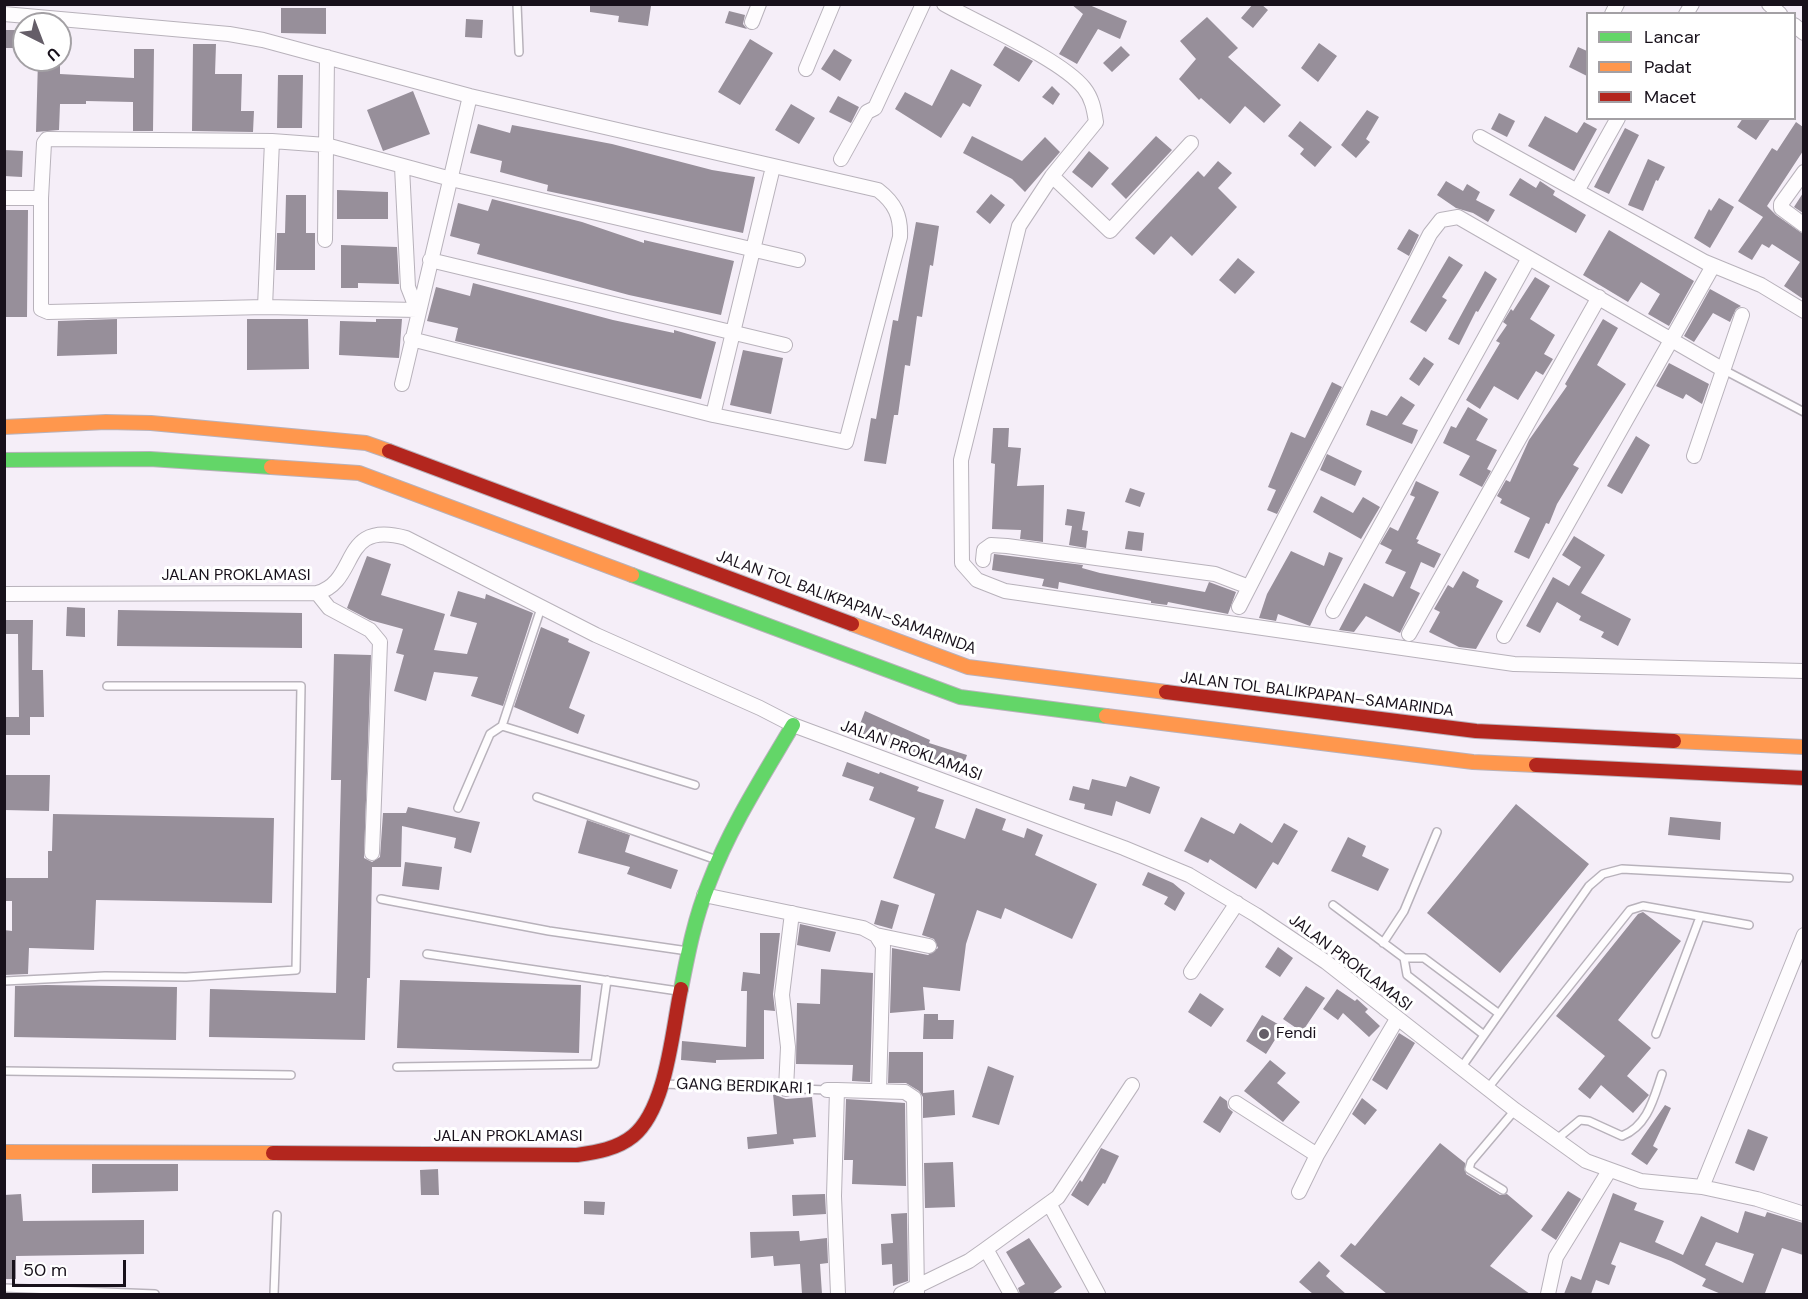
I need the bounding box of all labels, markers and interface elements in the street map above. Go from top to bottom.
north arrow [12,12,72,72]
legend [1586,12,1796,120]
text: Lancar [1644,25,1700,49]
text: U [42,43,64,66]
text: Padat [1644,55,1692,79]
text: Macet [1644,85,1696,109]
street label: JALAN TOL BALIKPAPAN–SAMARINDA [713,547,979,659]
street label: JALAN PROKLAMASI [161,566,311,586]
street label: JALAN TOL BALIKPAPAN–SAMARINDA [1179,669,1455,721]
street label: JALAN PROKLAMASI [838,716,984,786]
street label: JALAN PROKLAMASI [1285,910,1415,1016]
place label: Fendi [1276,1024,1316,1044]
marker: Fendi [1257,1027,1271,1041]
street label: GANG BERDIKARI 1 [676,1075,812,1099]
street label: JALAN PROKLAMASI [433,1127,583,1147]
scale bar [15,1248,129,1286]
text: 50 m [23,1258,67,1282]

